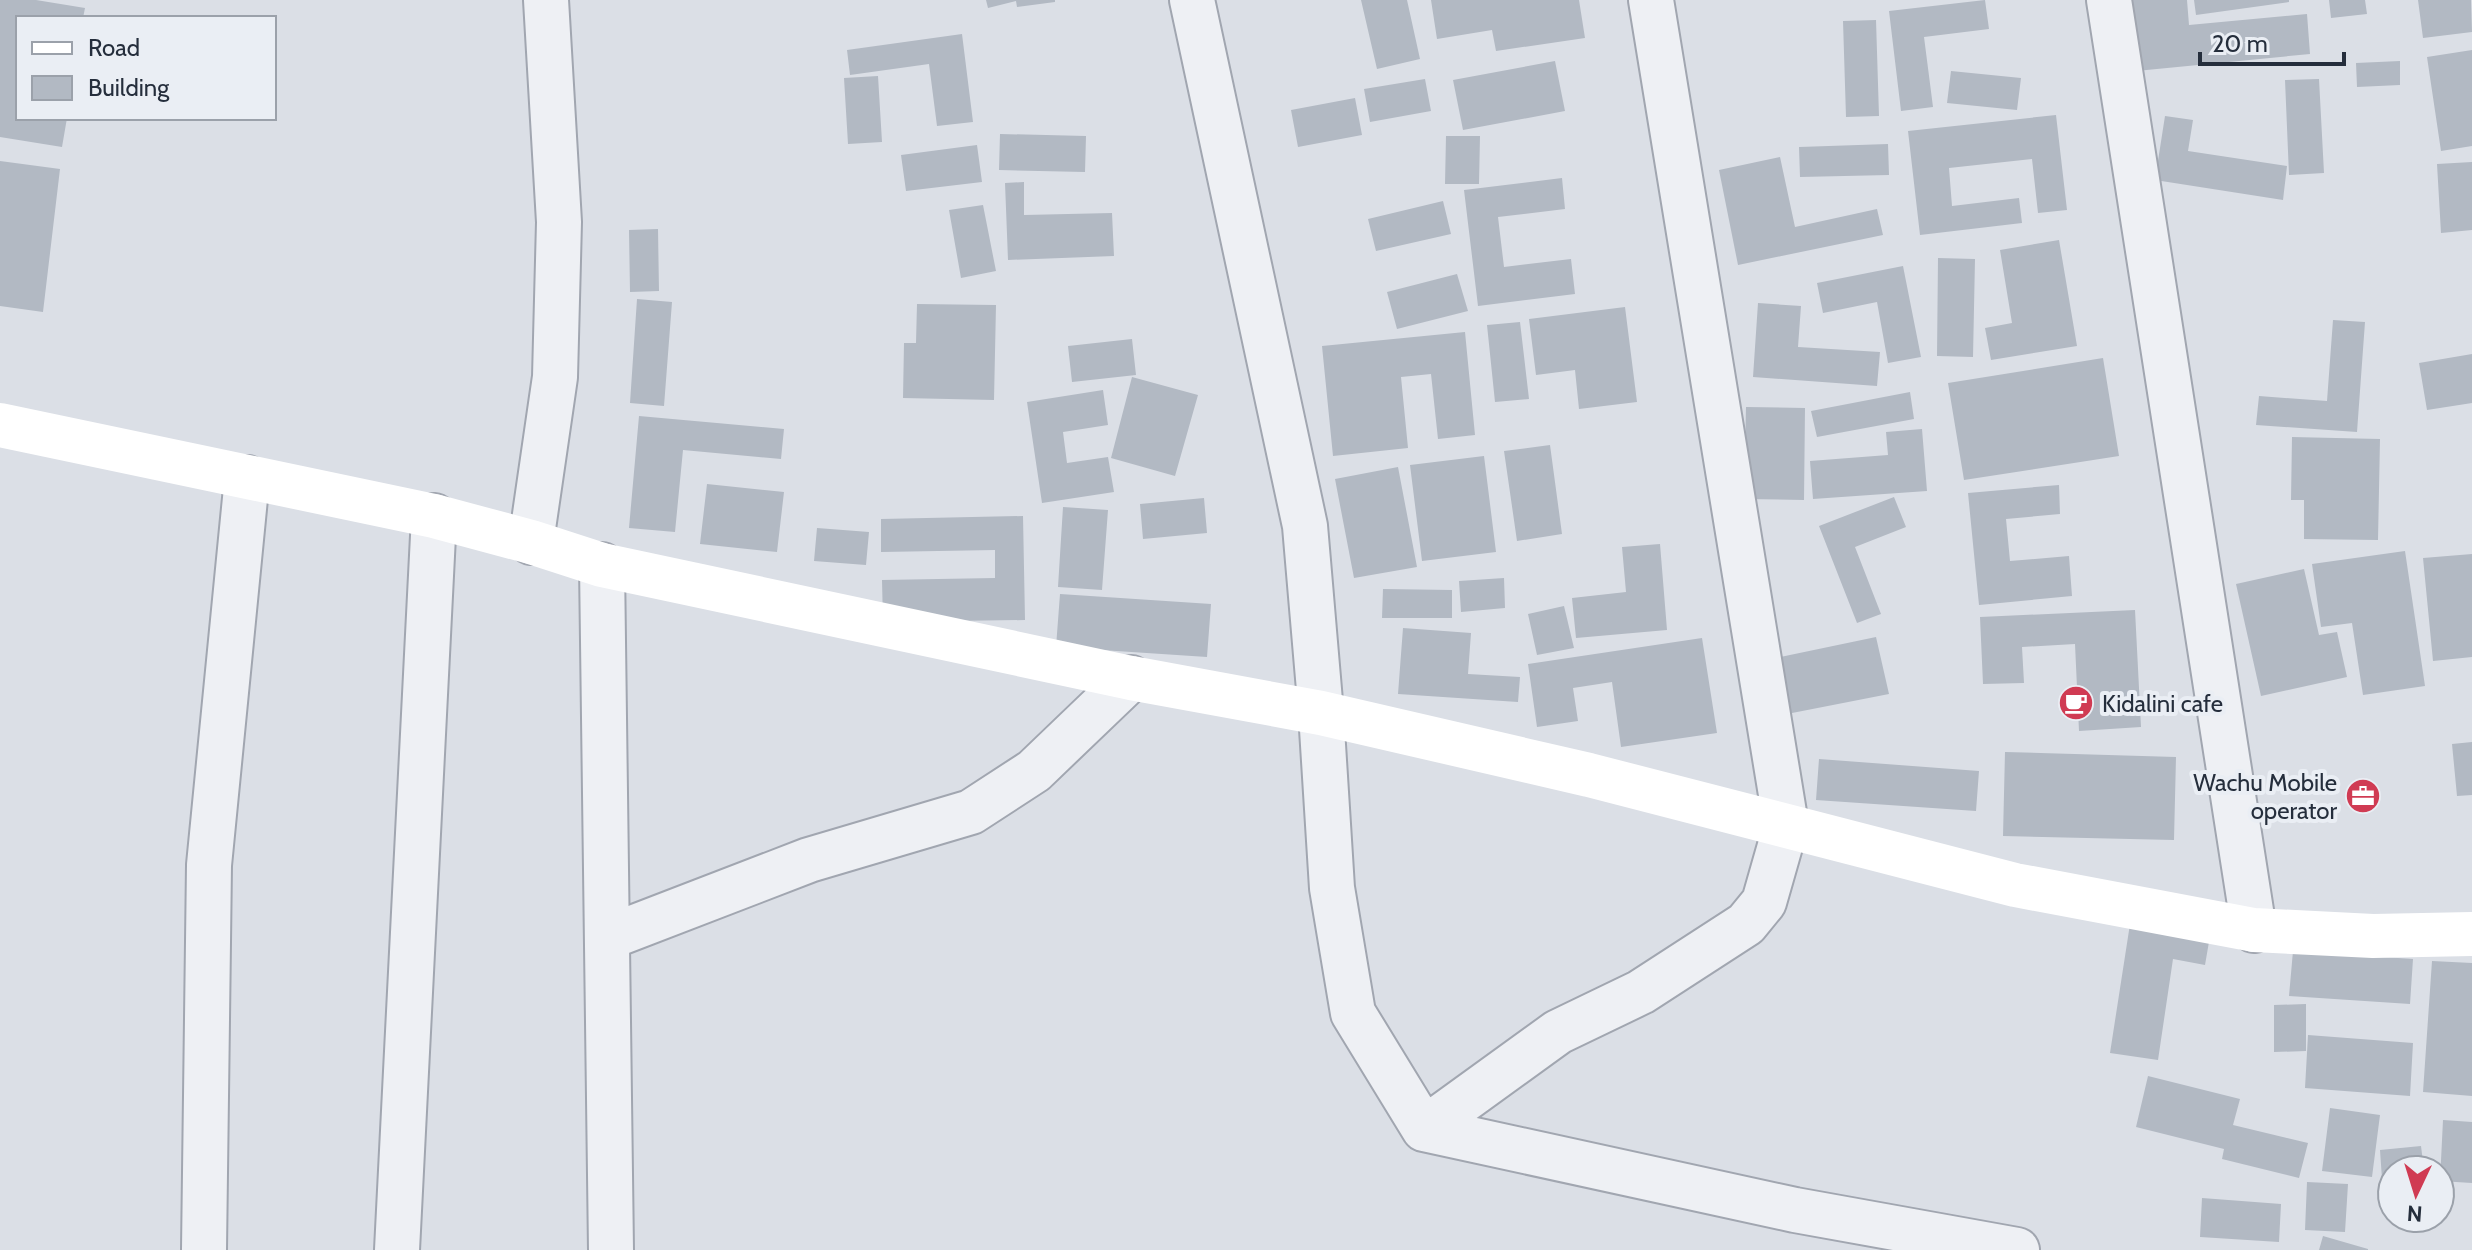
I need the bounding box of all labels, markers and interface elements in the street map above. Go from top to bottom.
legend [16,16,276,120]
scale bar [2200,16,2344,66]
text: 20 m [2212,29,2268,58]
text: Road [88,33,140,62]
text: Building [88,73,170,102]
cafe icon: Kidalini cafe [2057,684,2095,722]
place label: Kidalini cafe [2102,689,2223,718]
place label: Wachu Mobile operator [2193,768,2337,825]
office icon: Wachu Mobile operator [2344,777,2382,815]
north arrow [2376,1154,2456,1234]
text: N [2406,1199,2423,1227]

